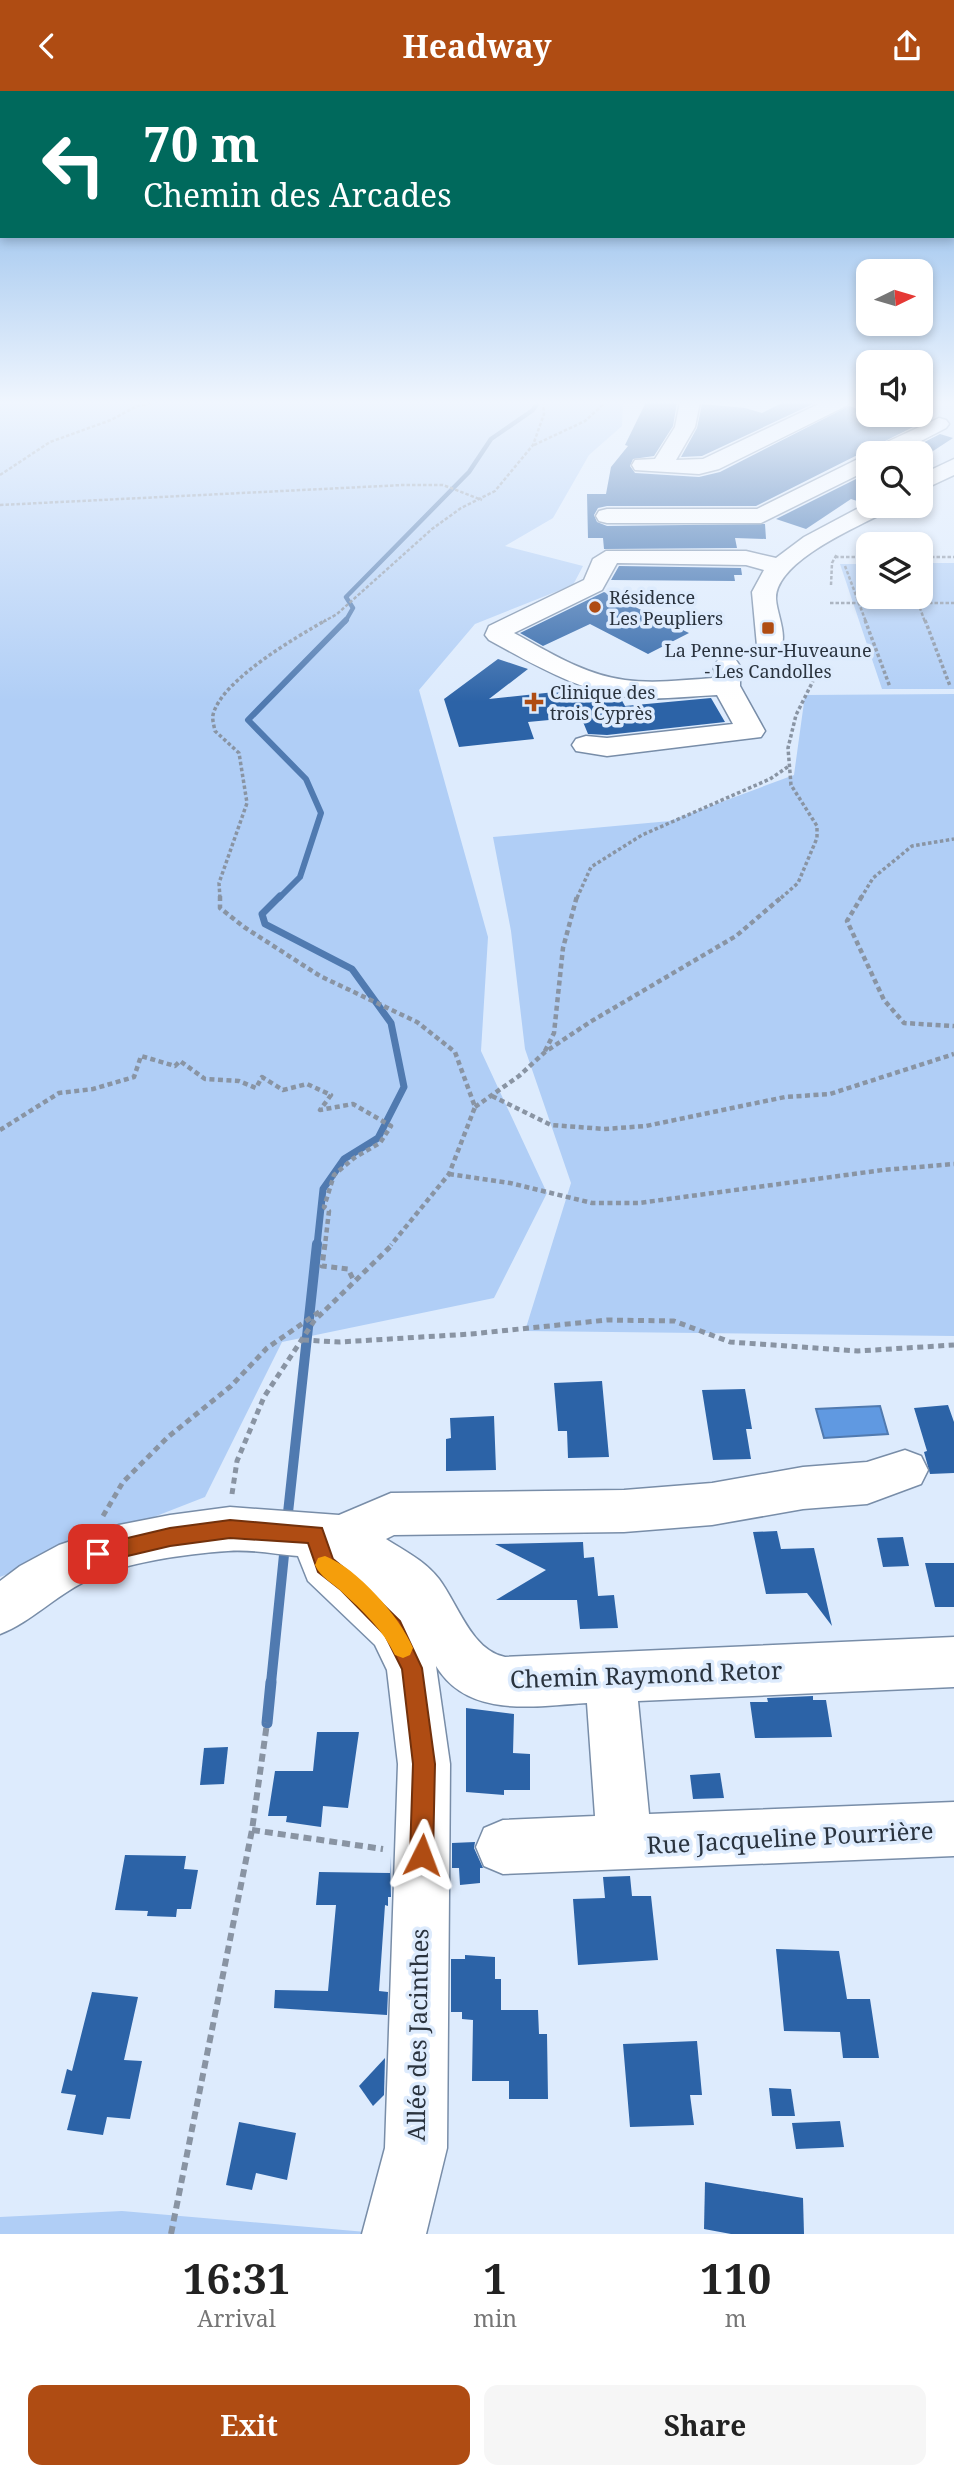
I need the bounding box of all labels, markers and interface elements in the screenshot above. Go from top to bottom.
text: Headway [403,24,551,67]
icon: back [28,27,66,65]
icon: share [888,27,926,65]
text: 70 m [143,110,259,176]
icon: left [28,119,119,210]
text: Chemin des Arcades [143,173,452,216]
north arrow [856,259,933,336]
map controls [856,259,933,609]
button: sound [856,350,933,427]
button: search [856,441,933,518]
button: layers [856,532,933,609]
place label: Résidence Les Peupliers [609,585,723,630]
marker: Résidence Les Peupliers [587,599,603,615]
marker: La Penne-sur-Huveaune - Les Candolles [760,620,776,636]
place label: La Penne-sur-Huveaune - Les Candolles [664,638,872,683]
place label: Clinique des trois Cyprès [550,680,655,725]
marker: Clinique des trois Cyprès [524,692,544,712]
pin [68,1524,128,1584]
icon: arrive [79,1535,117,1573]
street label: Chemin Raymond Retor [509,1653,783,1695]
street label: Rue Jacqueline Pourrière [646,1813,934,1861]
position arrow [385,1818,459,1892]
street label: Allée des Jacinthes [399,1928,435,2142]
text: 16:31 [183,2249,290,2306]
text: 1 [483,2249,507,2306]
text: 110 [700,2249,771,2306]
text: Arrival [197,2302,276,2334]
text: min [473,2302,517,2334]
text: m [725,2302,746,2334]
button: Exit [28,2385,470,2465]
button: Share [484,2385,926,2465]

